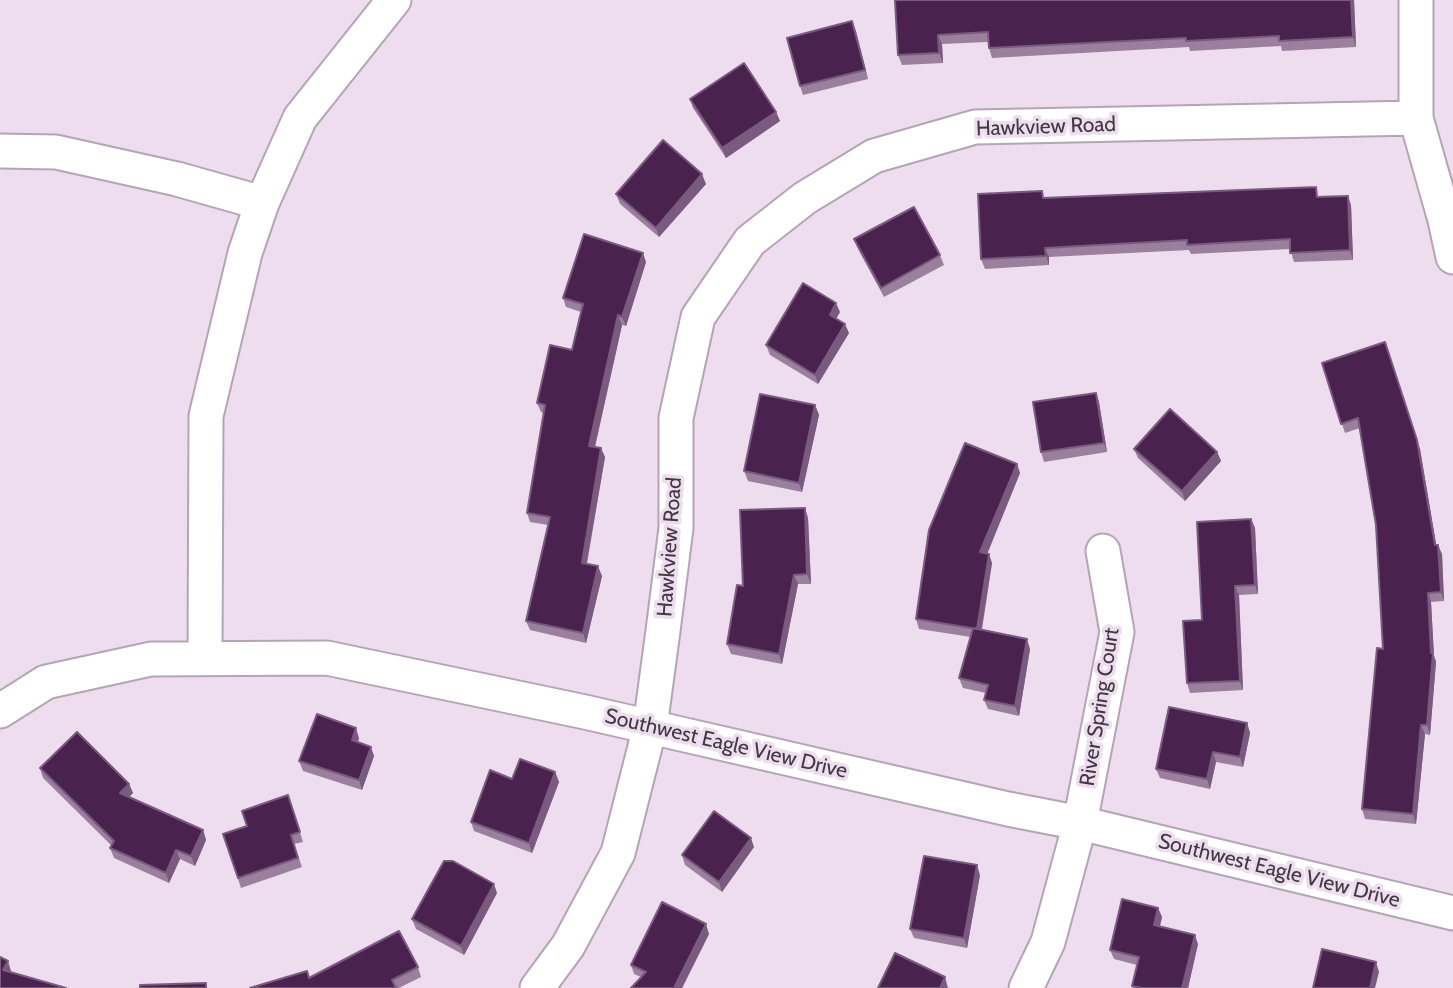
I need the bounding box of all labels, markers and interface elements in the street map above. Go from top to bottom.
street label: Hawkview Road [976,112,1116,142]
street label: Hawkview Road [653,476,687,618]
street label: River Spring Court [1075,626,1125,788]
street label: Southwest Eagle View Drive [602,704,850,784]
street label: Southwest Eagle View Drive [1156,829,1402,913]

